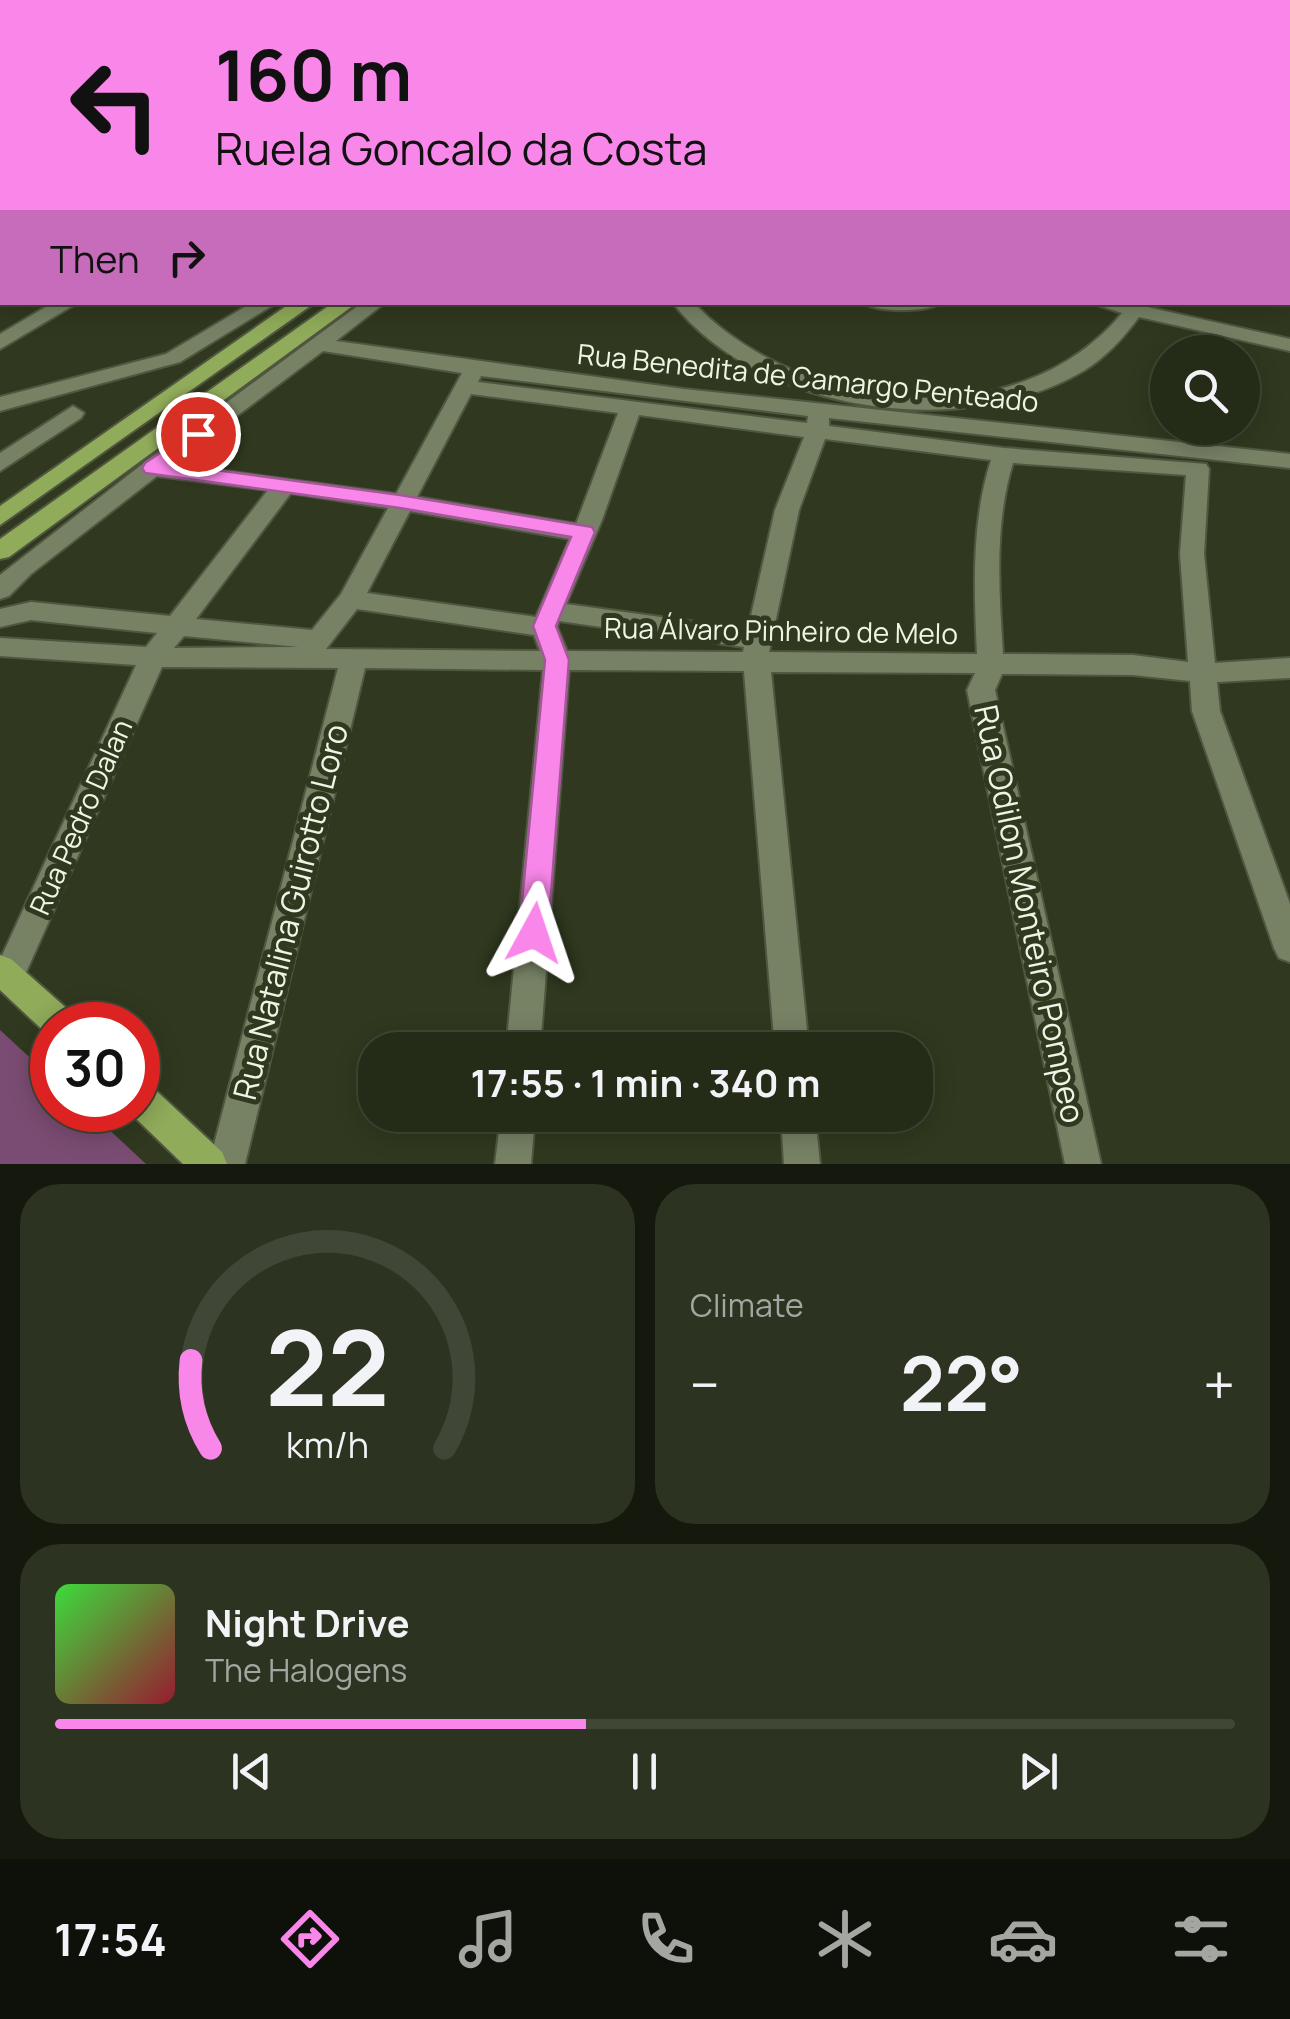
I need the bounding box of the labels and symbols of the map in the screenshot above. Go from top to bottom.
street label: Rua Benedita de Camargo Penteado [576,334,1041,420]
pin [156,392,241,477]
street label: Rua Álvaro Pinheiro de Melo [604,608,958,652]
street label: Rua Odilon Monteiro Pompeo [964,701,1096,1127]
street label: Rua Pedro Dalan [20,713,140,920]
street label: Rua Natalina Guirotto Loro [222,719,358,1104]
position arrow [482,881,586,985]
speed limit sign: 30 [30,1002,160,1132]

